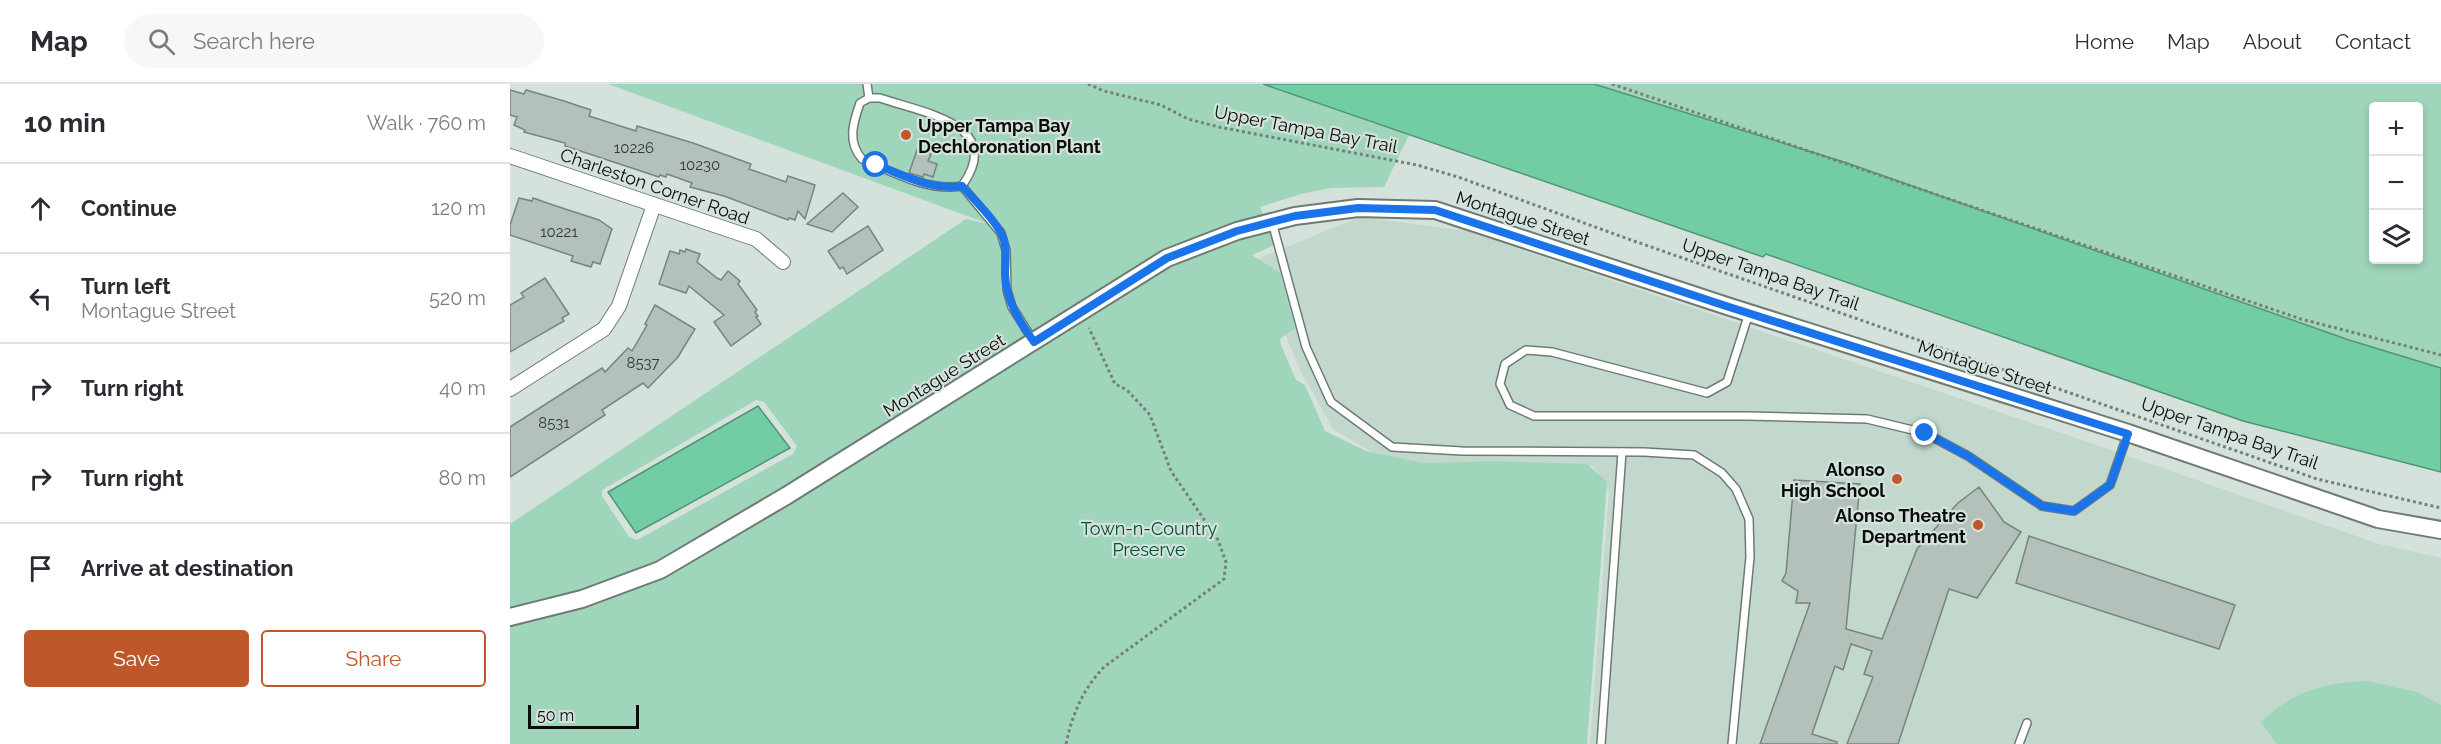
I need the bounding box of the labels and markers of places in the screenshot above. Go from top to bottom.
place label: Upper Tampa Bay Dechloronation Plant [918,115,1101,157]
marker: Upper Tampa Bay Dechloronation Plant [899,128,913,142]
place label: Alonso High School [1781,459,1885,501]
marker: Alonso High School [1890,472,1904,486]
place label: Alonso Theatre Department [1835,505,1966,547]
marker: Alonso Theatre Department [1971,518,1985,532]

